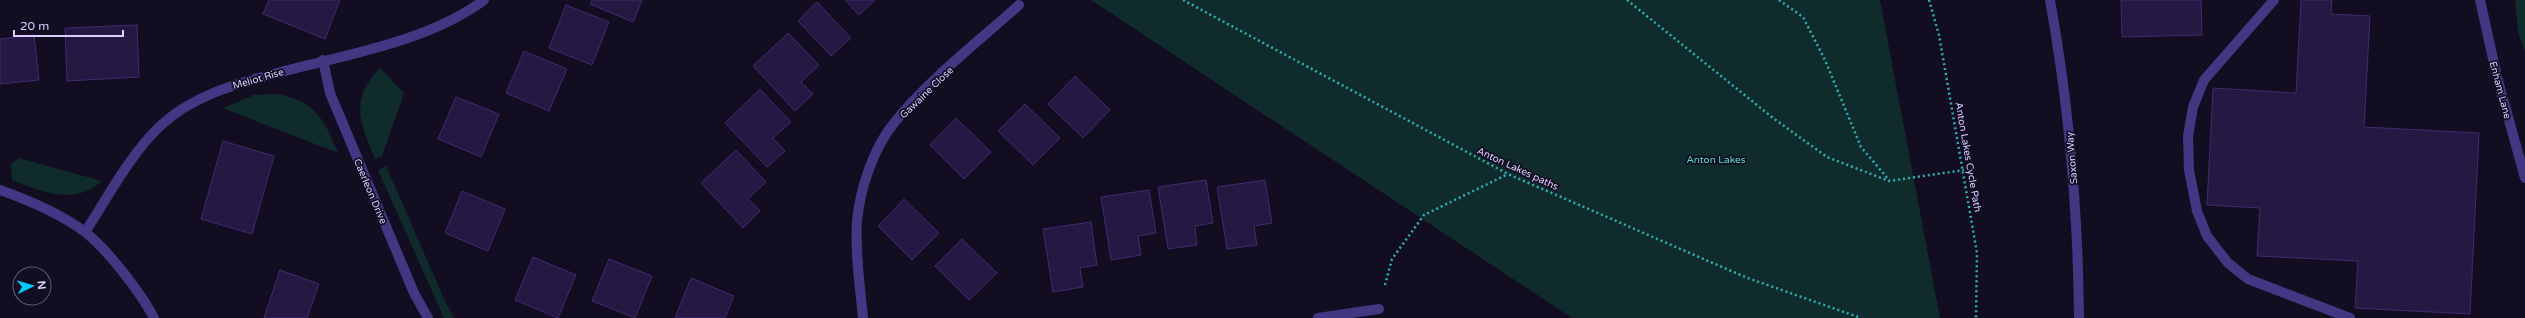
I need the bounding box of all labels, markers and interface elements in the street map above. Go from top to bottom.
scale bar [14,12,123,38]
text: 20 m [20,19,49,33]
street label: Enham Lane [2487,60,2514,121]
street label: Gawaine Close [898,64,956,121]
street label: Meliot Rise [231,66,286,92]
street label: Anton Lakes Cycle Path [1952,101,1984,213]
street label: Saxon Way [2064,131,2080,185]
street label: Anton Lakes paths [1475,145,1560,193]
park label: Anton Lakes [1686,154,1746,166]
street label: Caerleon Drive [351,157,389,226]
north arrow [12,266,52,306]
text: N [35,280,48,290]

